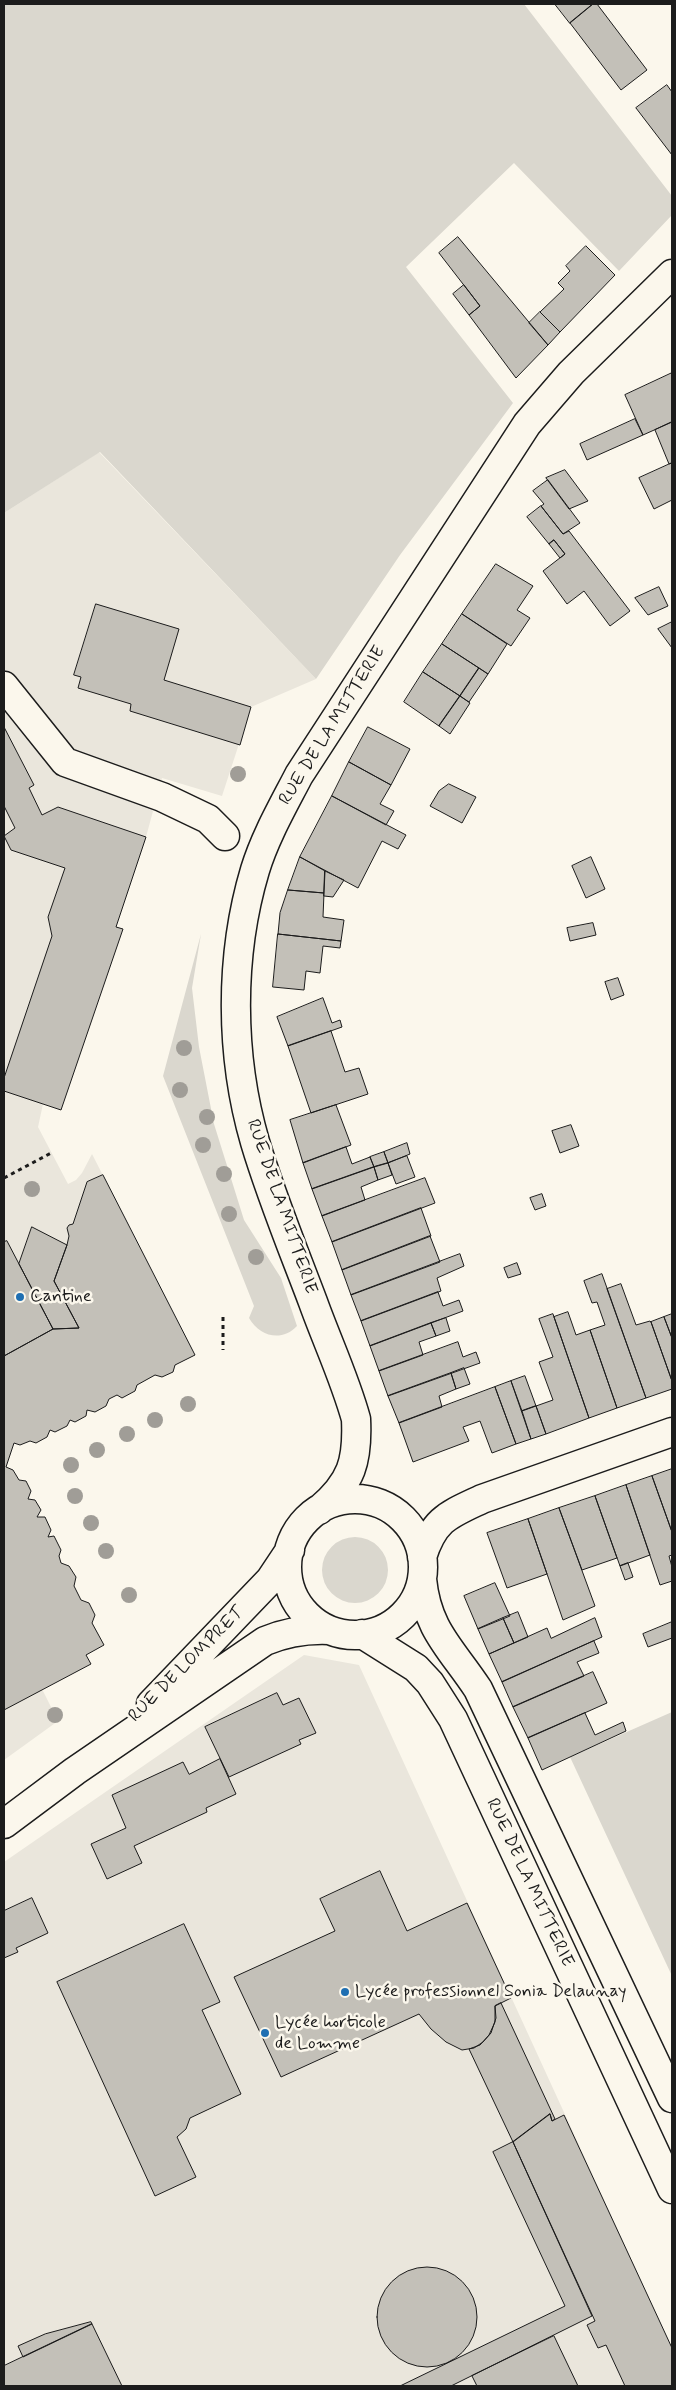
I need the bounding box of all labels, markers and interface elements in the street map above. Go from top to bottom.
street label: RUE DE LA MITTERIE [275,642,391,810]
street label: RUE DE LA MITTERIE [241,1117,321,1297]
place label: Cantine [30,1286,92,1308]
marker: Cantine [14,1291,26,1303]
street label: RUE DE LOMPRET [125,1603,249,1727]
street label: RUE DE LA MITTERIE [480,1795,578,1971]
place label: Lycée professionnel Sonia Delaunay [355,1981,627,2003]
marker: Lycée professionnel Sonia Delaunay [339,1986,351,1998]
place label: Lycée horticole de Lomme [275,2012,386,2054]
marker: Lycée horticole de Lomme [259,2027,271,2039]

